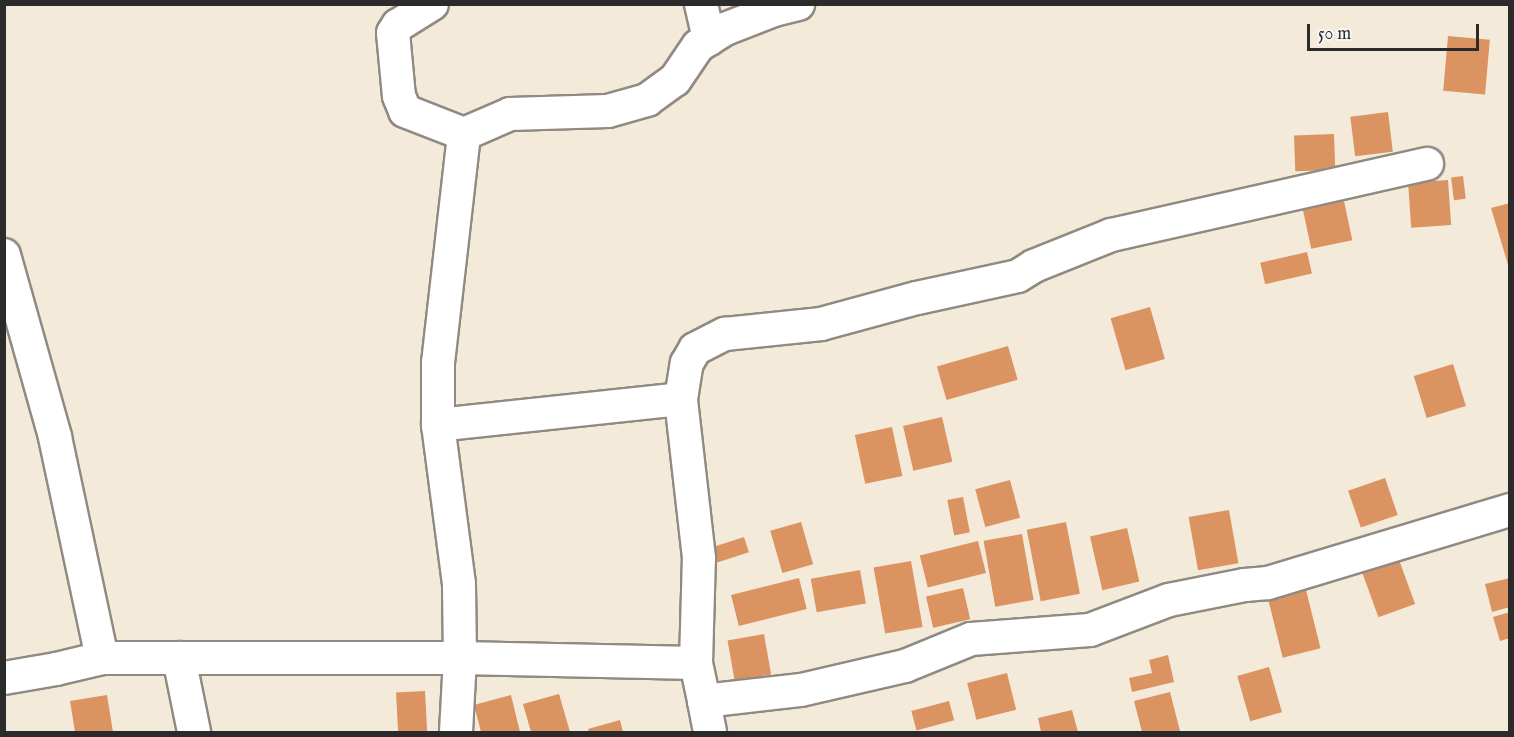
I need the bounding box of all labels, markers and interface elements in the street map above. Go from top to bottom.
scale bar [1310,12,1482,50]
text: 50 m [1318,23,1351,46]

